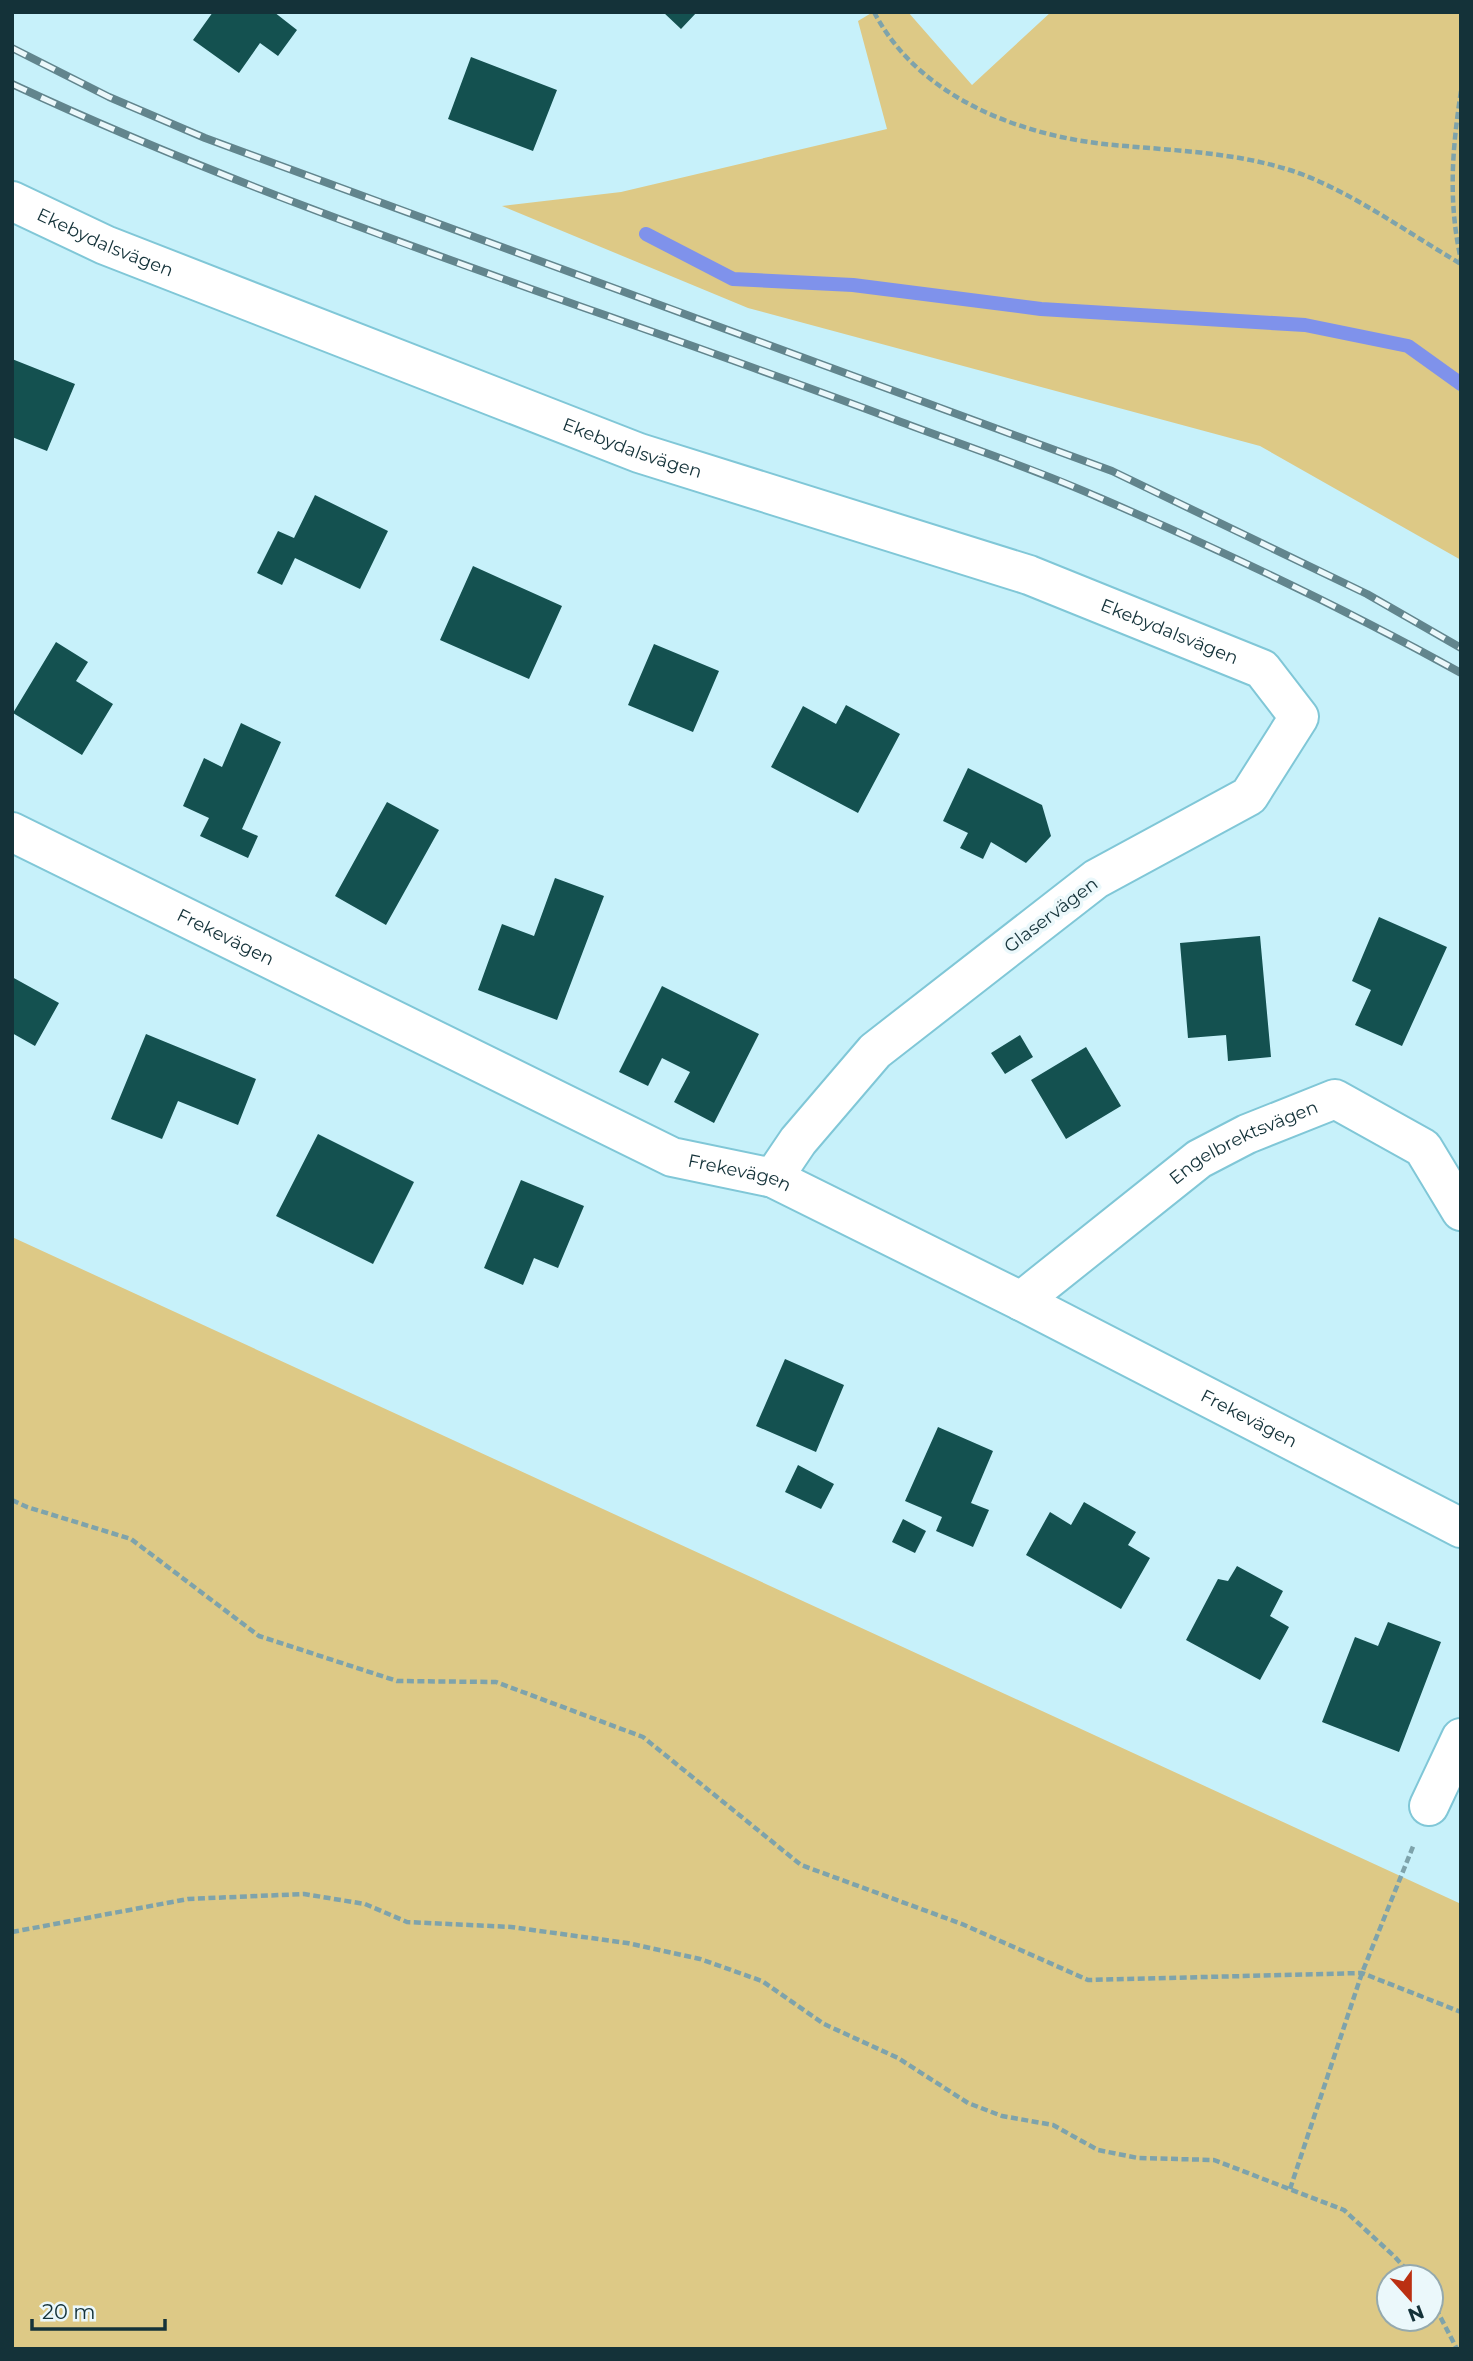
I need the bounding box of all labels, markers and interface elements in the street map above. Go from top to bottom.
street label: Ekebydalsvägen [33,203,176,282]
street label: Ekebydalsvägen [559,413,705,483]
street label: Ekebydalsvägen [1097,594,1241,669]
street label: Glaservägen [1000,873,1102,957]
street label: Frekevägen [173,904,278,970]
street label: Engelbrektsvägen [1165,1096,1321,1189]
street label: Frekevägen [686,1150,795,1196]
street label: Frekevägen [1197,1385,1301,1453]
north arrow [1375,2263,1445,2333]
scale bar [32,2288,164,2332]
text: 20 m [42,2299,96,2324]
text: N [1405,2300,1427,2327]

